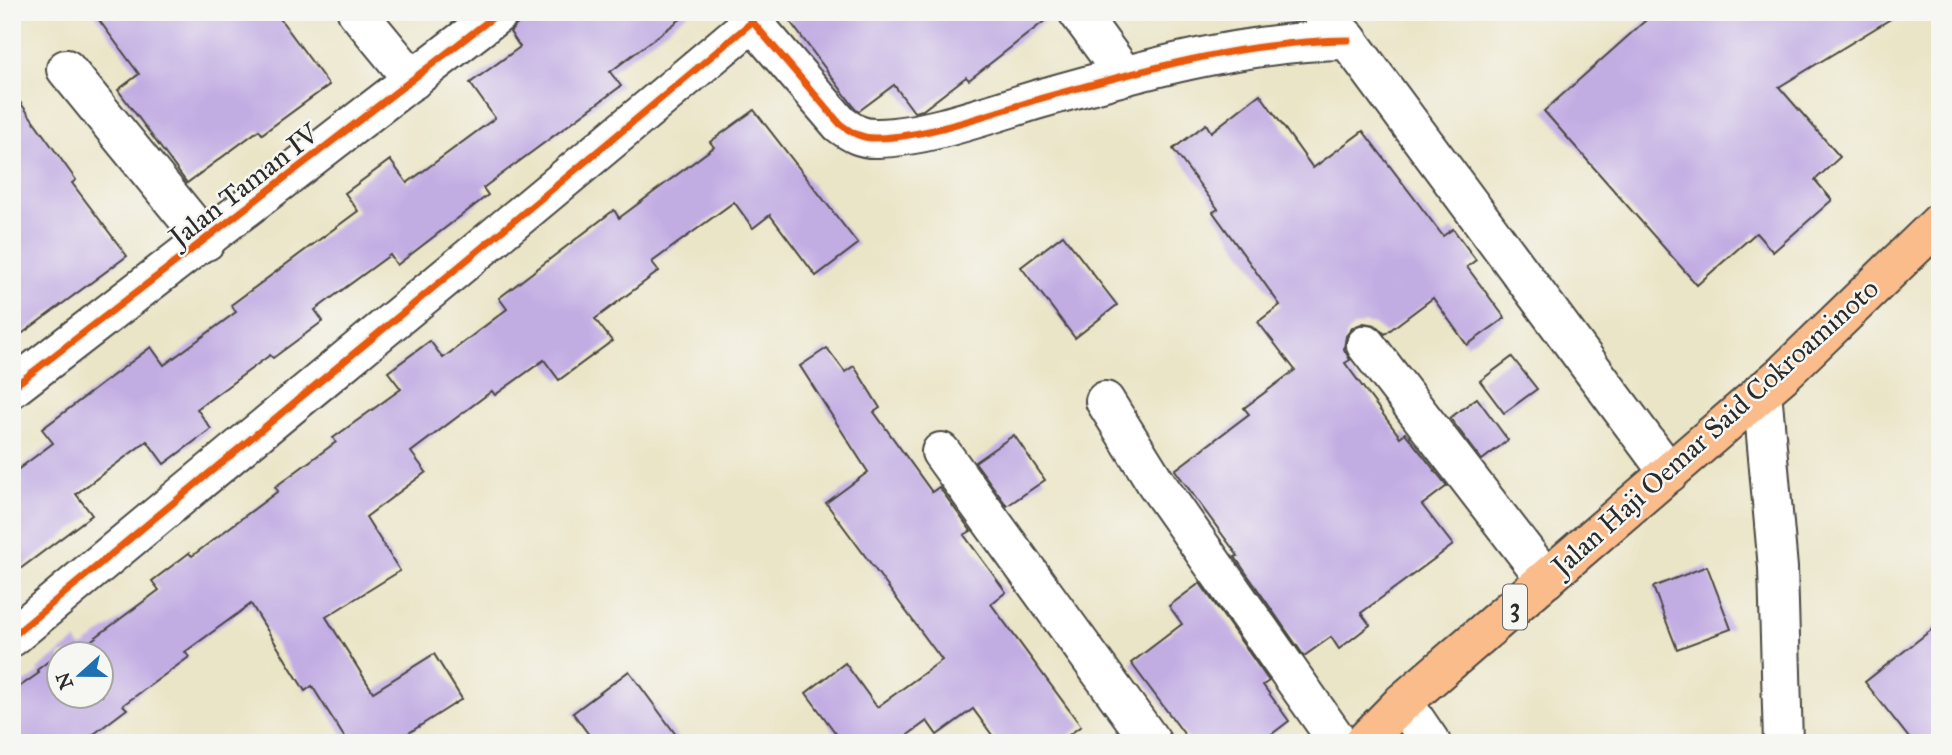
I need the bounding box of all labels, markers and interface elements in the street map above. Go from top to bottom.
street label: Jalan Taman IV [160,115,327,256]
street label: Jalan Haji Oemar Said Cokroaminoto [1542,271,1886,585]
road number: 3 [1503,584,1527,629]
north arrow [46,640,116,710]
text: N [51,669,78,693]

